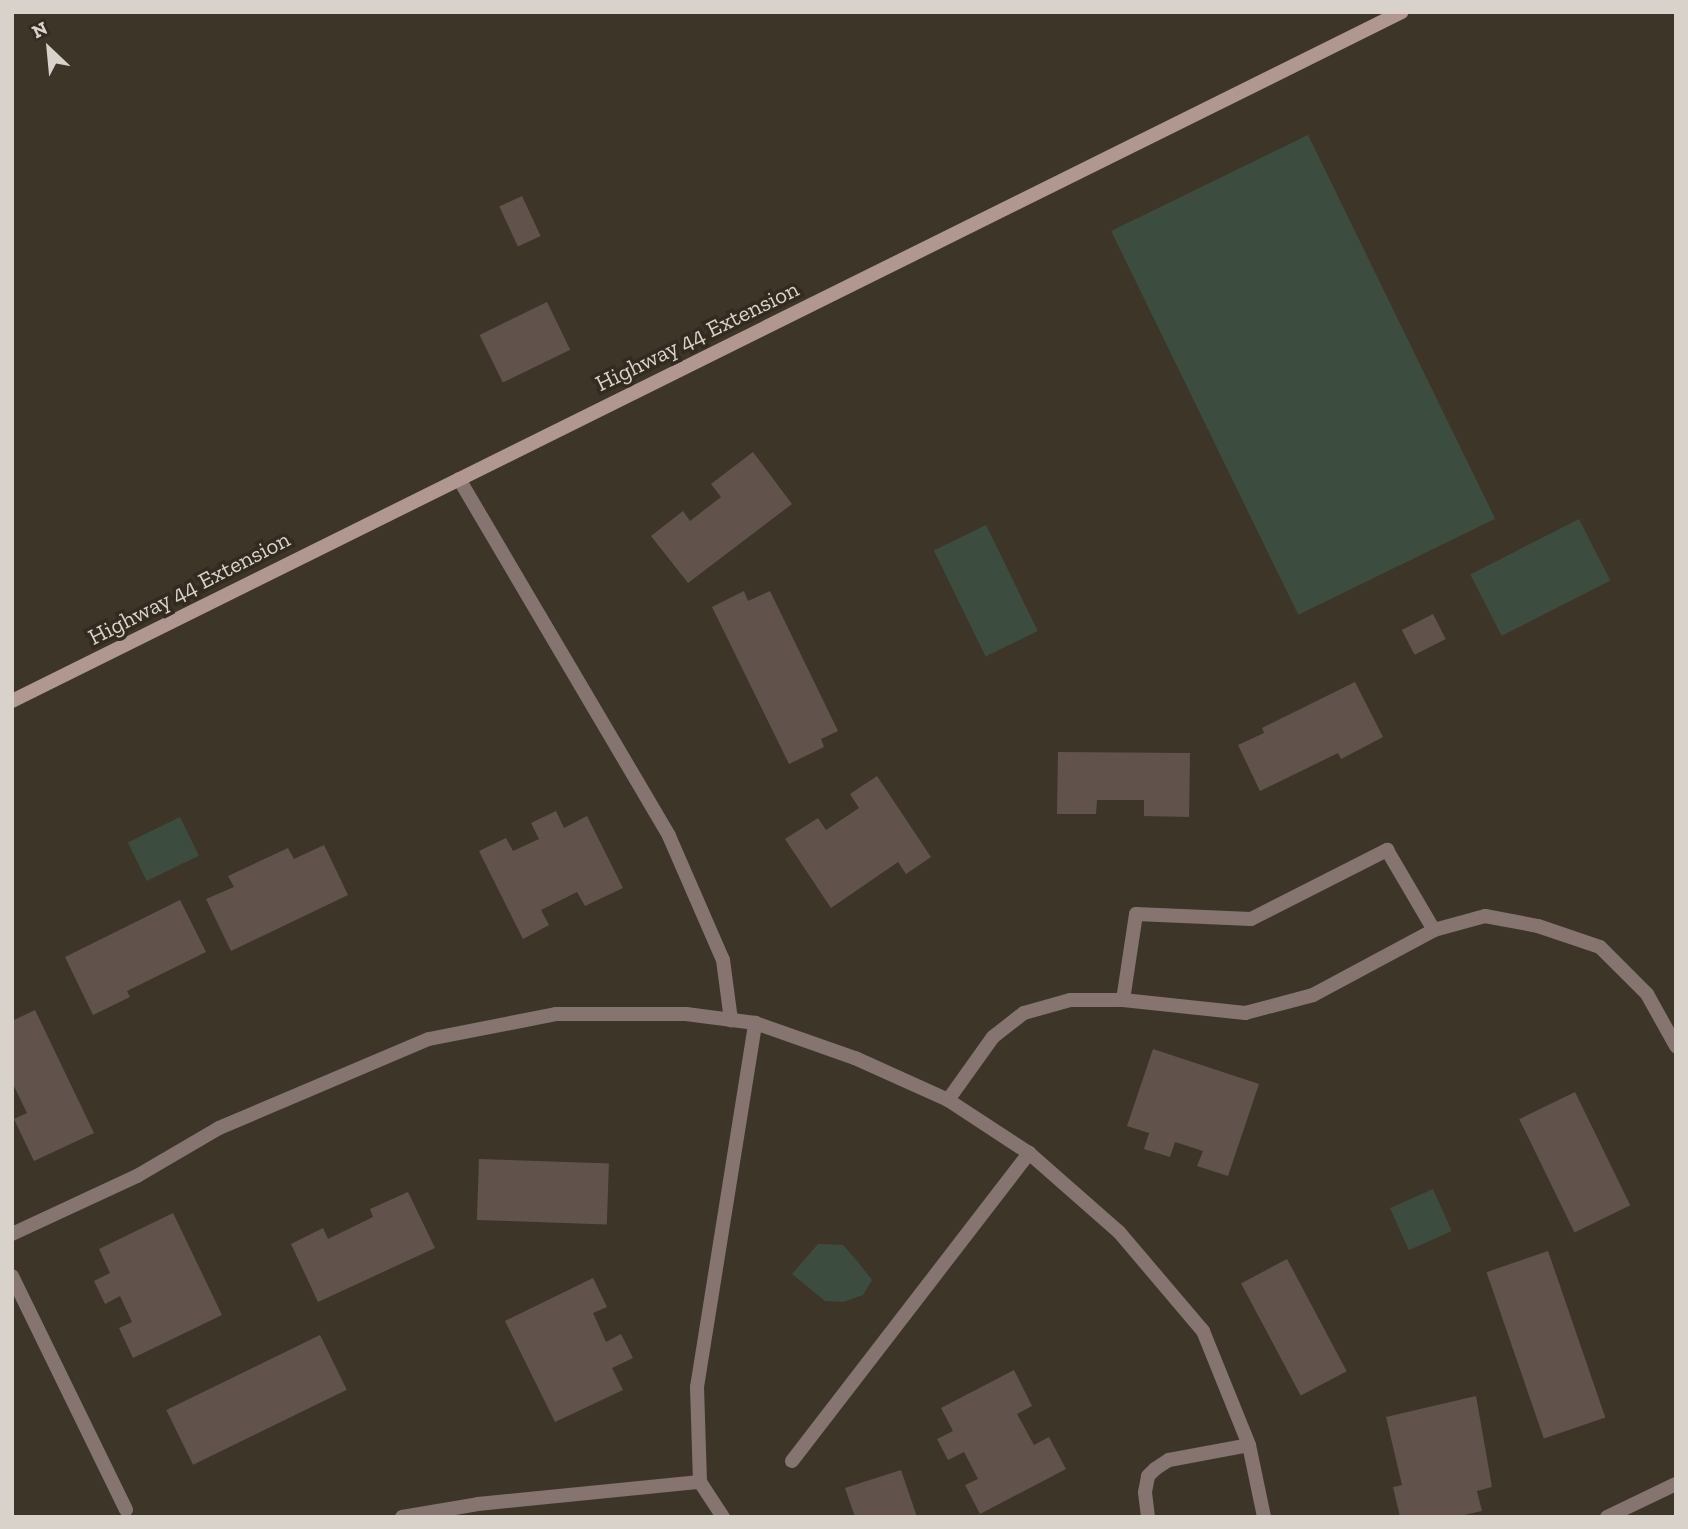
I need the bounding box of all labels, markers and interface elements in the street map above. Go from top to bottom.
north arrow [14,14,84,84]
text: N [28,16,51,43]
street label: Highway 44 Extension [591,275,803,397]
street label: Highway 44 Extension [83,525,295,651]

